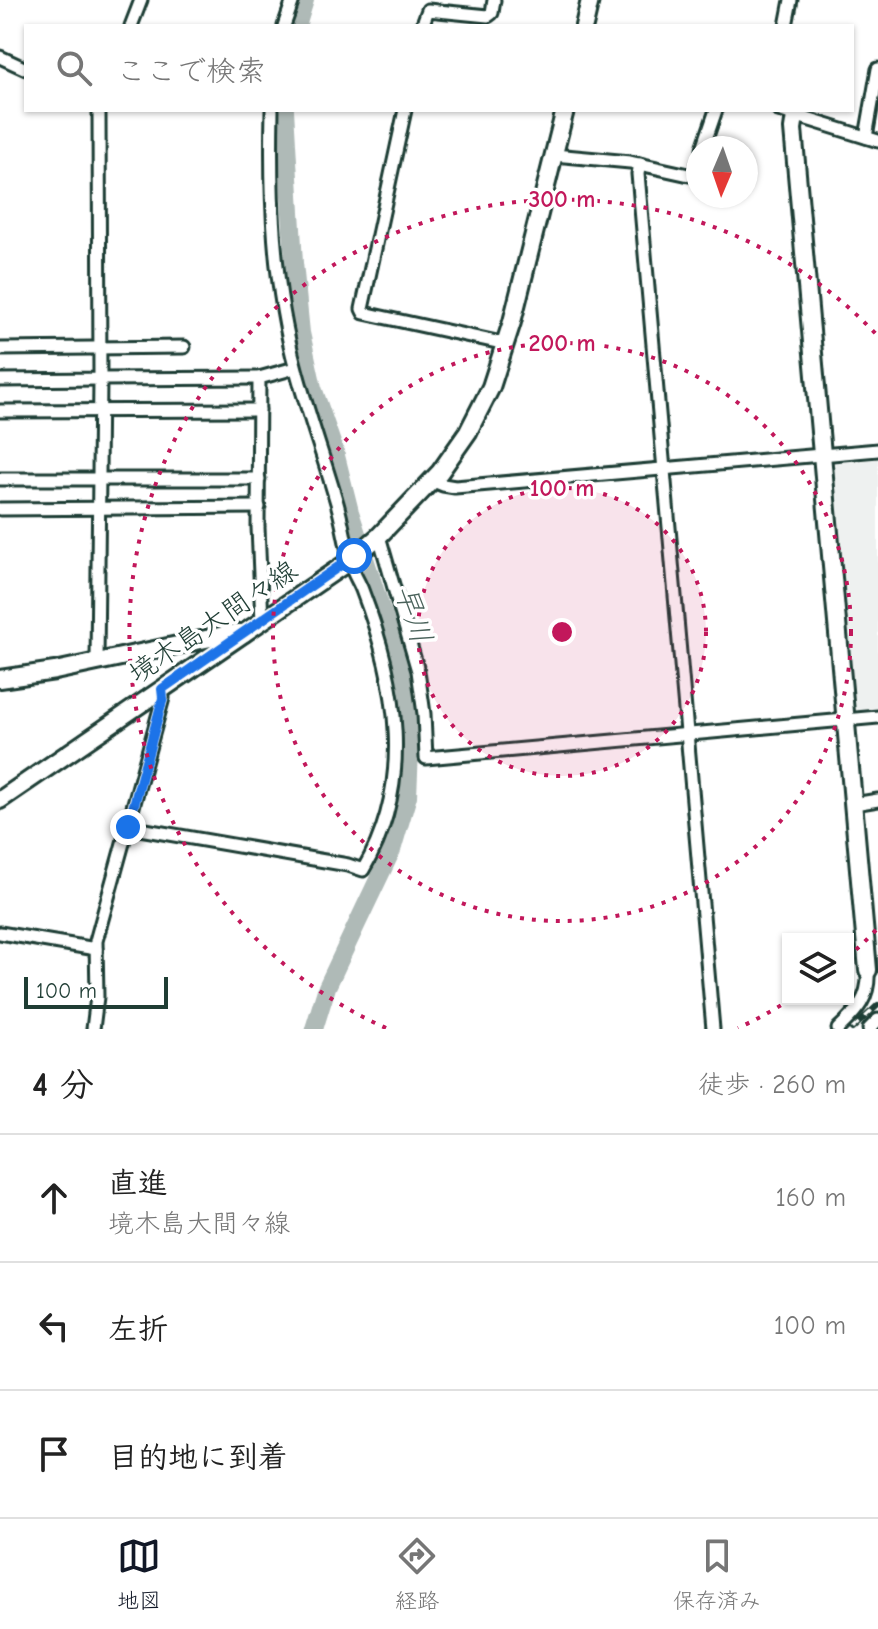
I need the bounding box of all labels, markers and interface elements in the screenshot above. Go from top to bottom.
search box [24,24,854,112]
icon: search [52,46,96,90]
text: ここで検索 [116,54,266,89]
north arrow [686,136,758,208]
text: 300 m [529,185,595,213]
text: 200 m [528,329,596,357]
text: 100 m [530,474,594,502]
route start [336,538,372,574]
street label: 境木島大間々線 [123,554,303,690]
water label: 早川 [387,580,439,648]
centre of rings [548,618,576,646]
route end [110,809,146,845]
map controls [782,933,854,1005]
button: layers [782,933,854,1005]
scale bar [24,973,168,1009]
text: 100 m [36,978,97,1004]
text: 4 分 [32,1065,94,1105]
text: 徒歩 · 260 m [698,1070,846,1100]
text: 直進 [108,1166,168,1201]
icon: ahead [32,1176,76,1220]
text: 160 m [776,1183,846,1213]
text: 境木島大間々線 [108,1209,290,1239]
icon: left [32,1304,76,1348]
text: 100 m [774,1311,846,1341]
text: 左折 [108,1312,168,1347]
icon: arrive [32,1432,76,1476]
text: 目的地に到着 [108,1440,288,1475]
tab: 地図 [117,1534,161,1614]
tab: 経路 [395,1534,439,1614]
tab: 保存済み [673,1534,761,1614]

